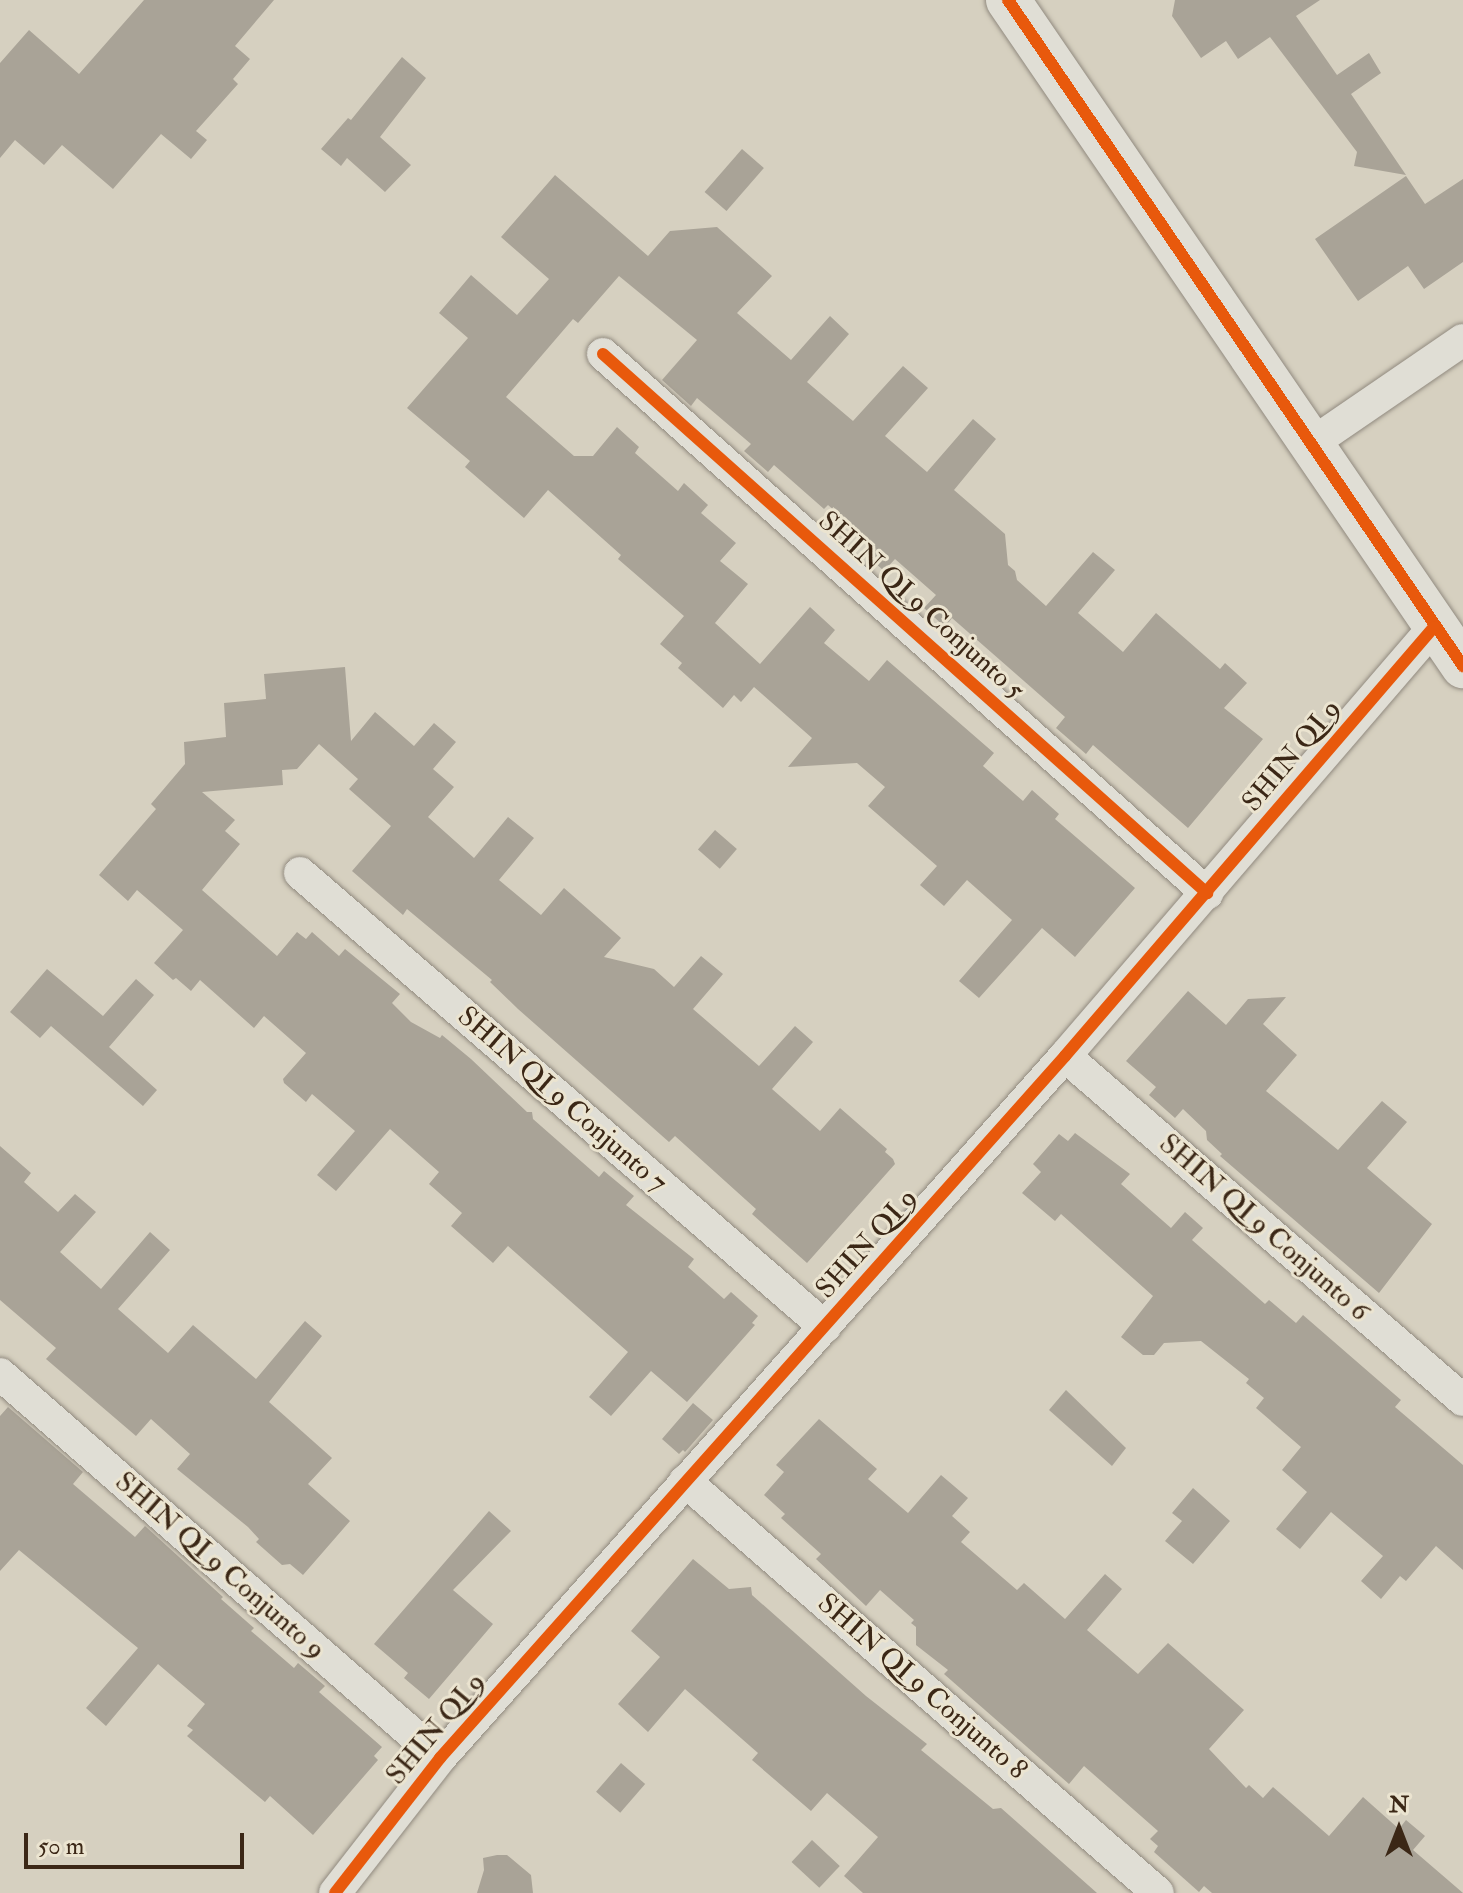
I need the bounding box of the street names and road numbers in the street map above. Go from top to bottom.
street label: SHIN QI 9 Conjunto 5 [811,505,1031,707]
street label: SHIN QI 9 [1236,693,1348,819]
street label: SHIN QI 9 Conjunto 7 [450,1000,674,1200]
street label: SHIN QI 9 Conjunto 6 [1152,1128,1376,1328]
street label: SHIN QI 9 [809,1182,925,1306]
street label: SHIN QI 9 Conjunto 9 [108,1465,332,1667]
street label: SHIN QI 9 Conjunto 8 [810,1587,1034,1787]
street label: SHIN QI 9 [380,1666,492,1792]

